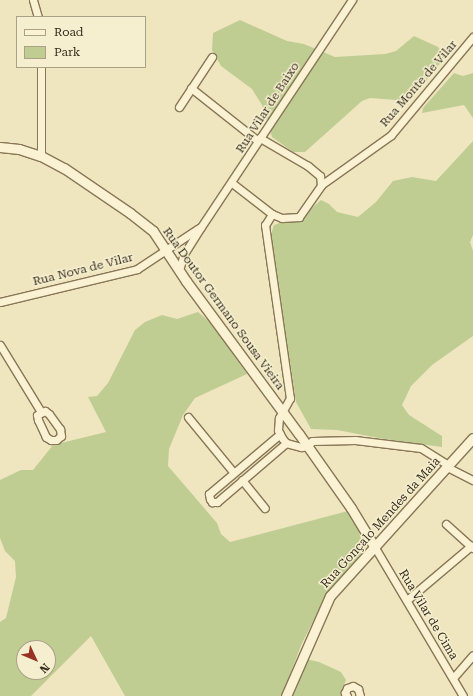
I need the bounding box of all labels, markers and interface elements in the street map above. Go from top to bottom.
legend [16,16,146,68]
text: Road [54,25,83,39]
street label: Rua Monte de Vilar [377,38,461,130]
text: Park [54,45,80,59]
street label: Rua Vilar de Baixo [233,60,303,156]
street label: Rua Doutor Germano Sousa Vieira [159,225,287,393]
street label: Rua Nova de Vilar [31,251,135,289]
street label: Rua Gonçalo Mendes da Maia [318,455,444,591]
street label: Rua Vilar de Cima [395,567,461,663]
north arrow [16,640,56,680]
text: N [37,660,52,676]

